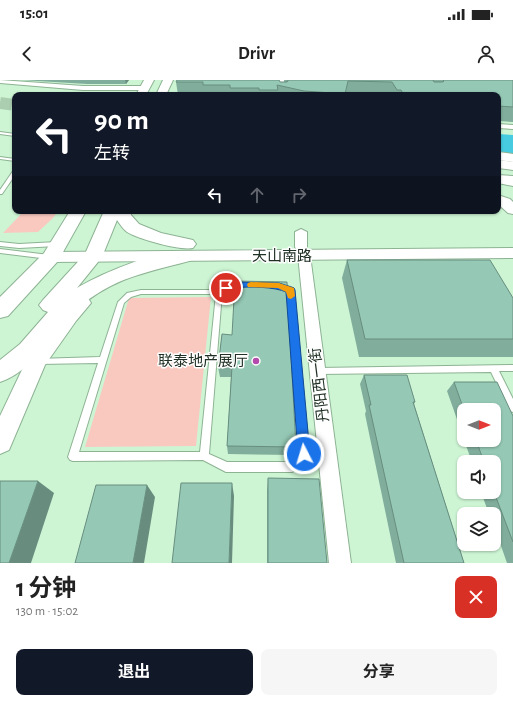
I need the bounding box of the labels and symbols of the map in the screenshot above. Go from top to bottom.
street label: 天山南路 [252,248,312,264]
pin [209,271,243,305]
street label: 丹阳西一街 [306,347,332,423]
place label: 联泰地产展厅 [158,353,248,369]
marker: 联泰地产展厅 [251,356,261,366]
north arrow [457,403,501,447]
position arrow [283,433,325,475]

